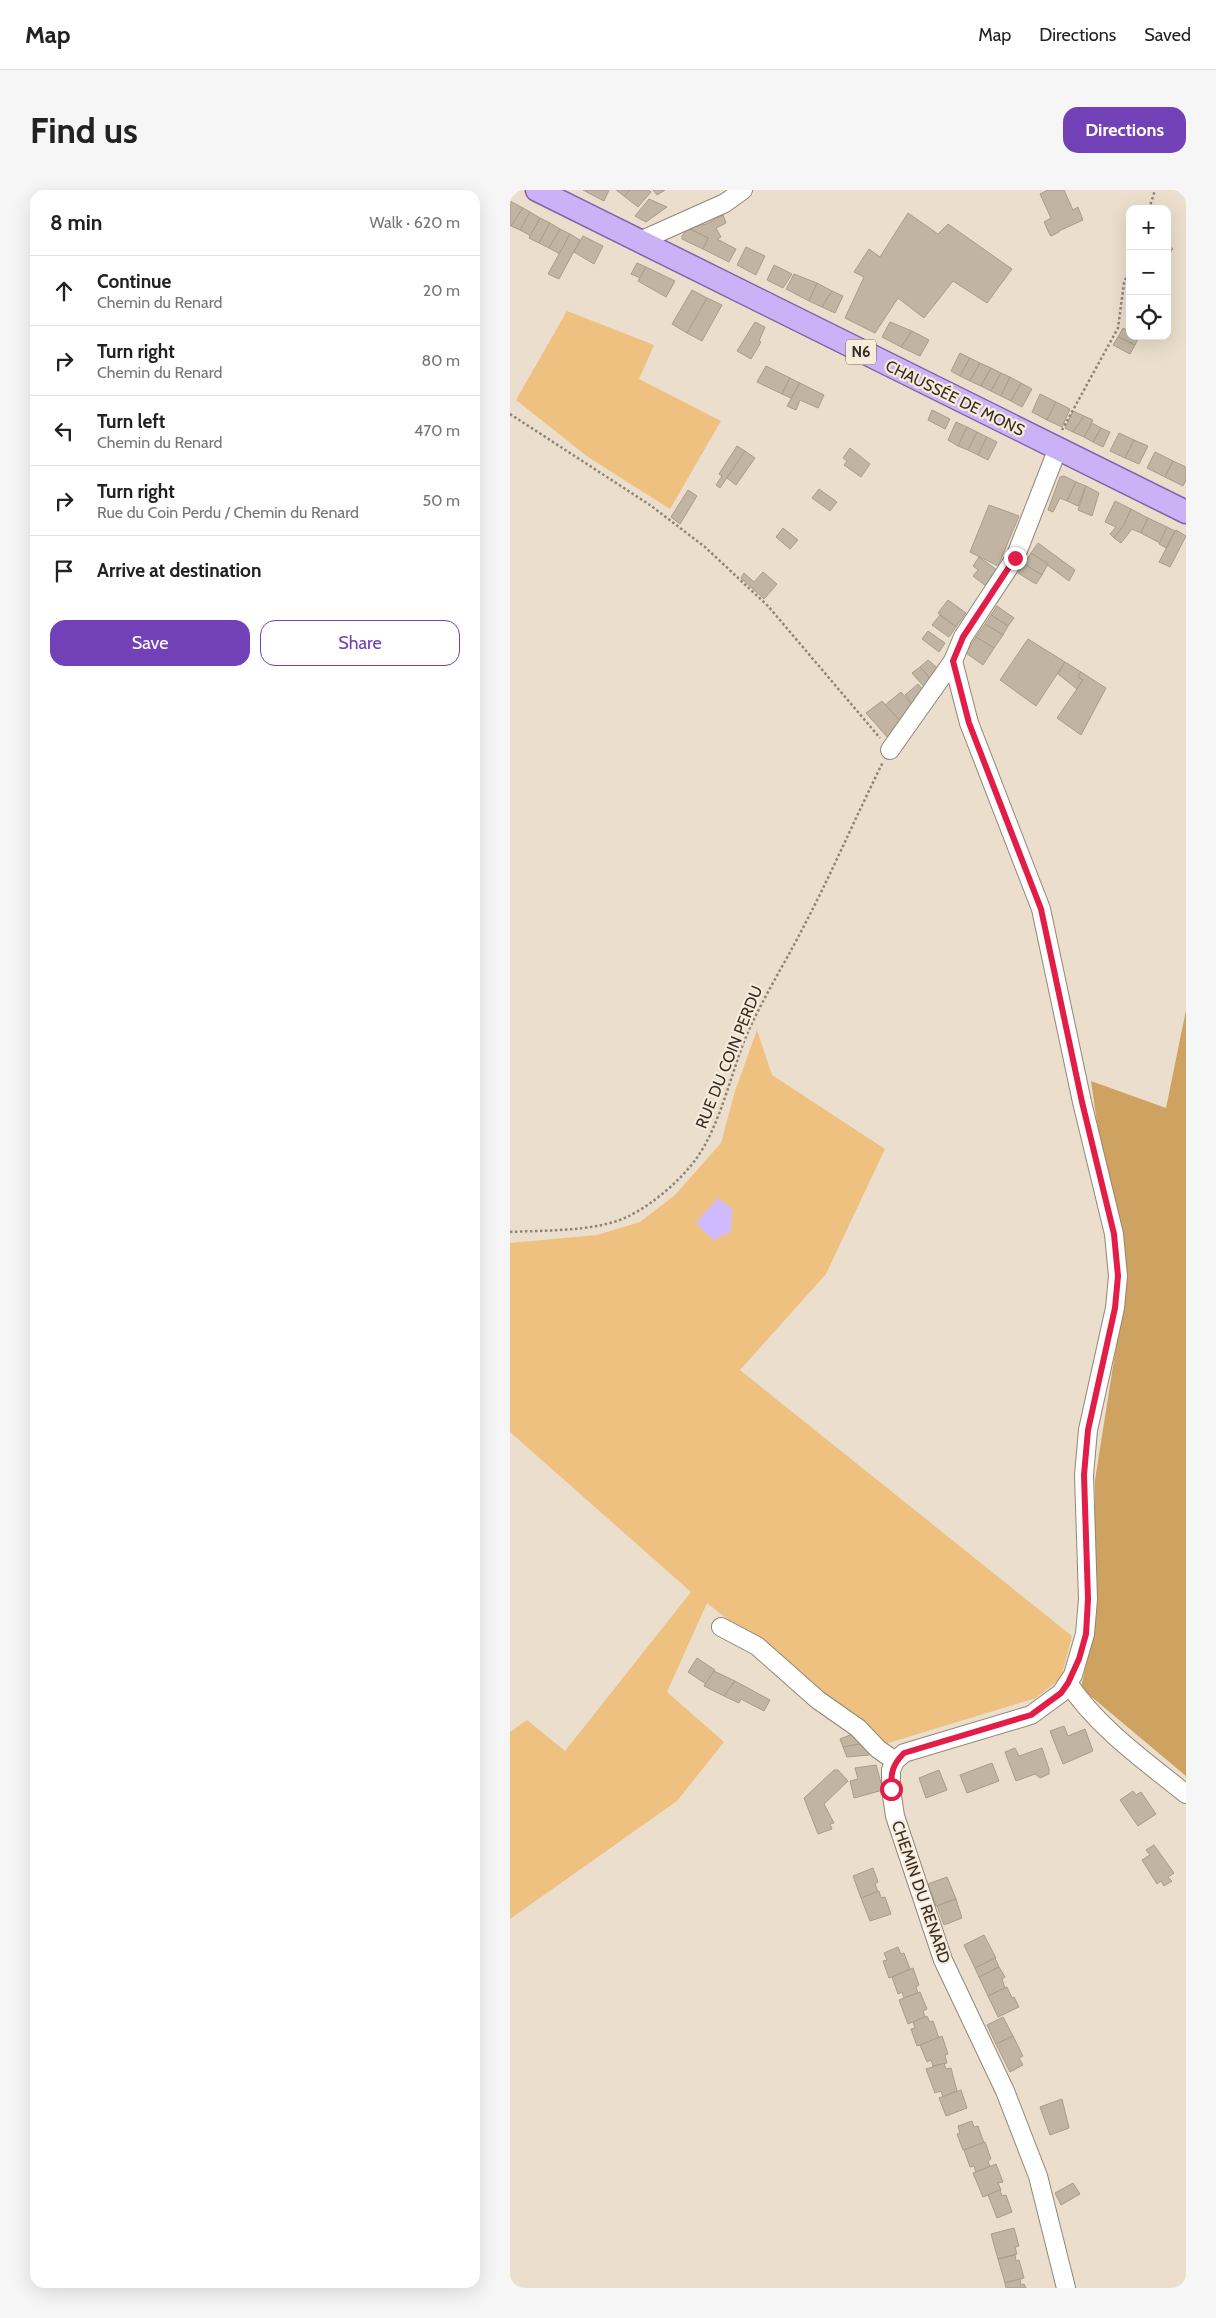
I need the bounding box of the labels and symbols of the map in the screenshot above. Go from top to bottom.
road number: N6 [846,340,876,364]
street label: CHAUSSÉE DE MONS [882,356,1028,440]
route end [1004,547,1027,570]
street label: RUE DU COIN PERDU [692,983,766,1131]
route start [880,1778,903,1801]
street label: CHEMIN DU RENARD [888,1818,954,1966]

